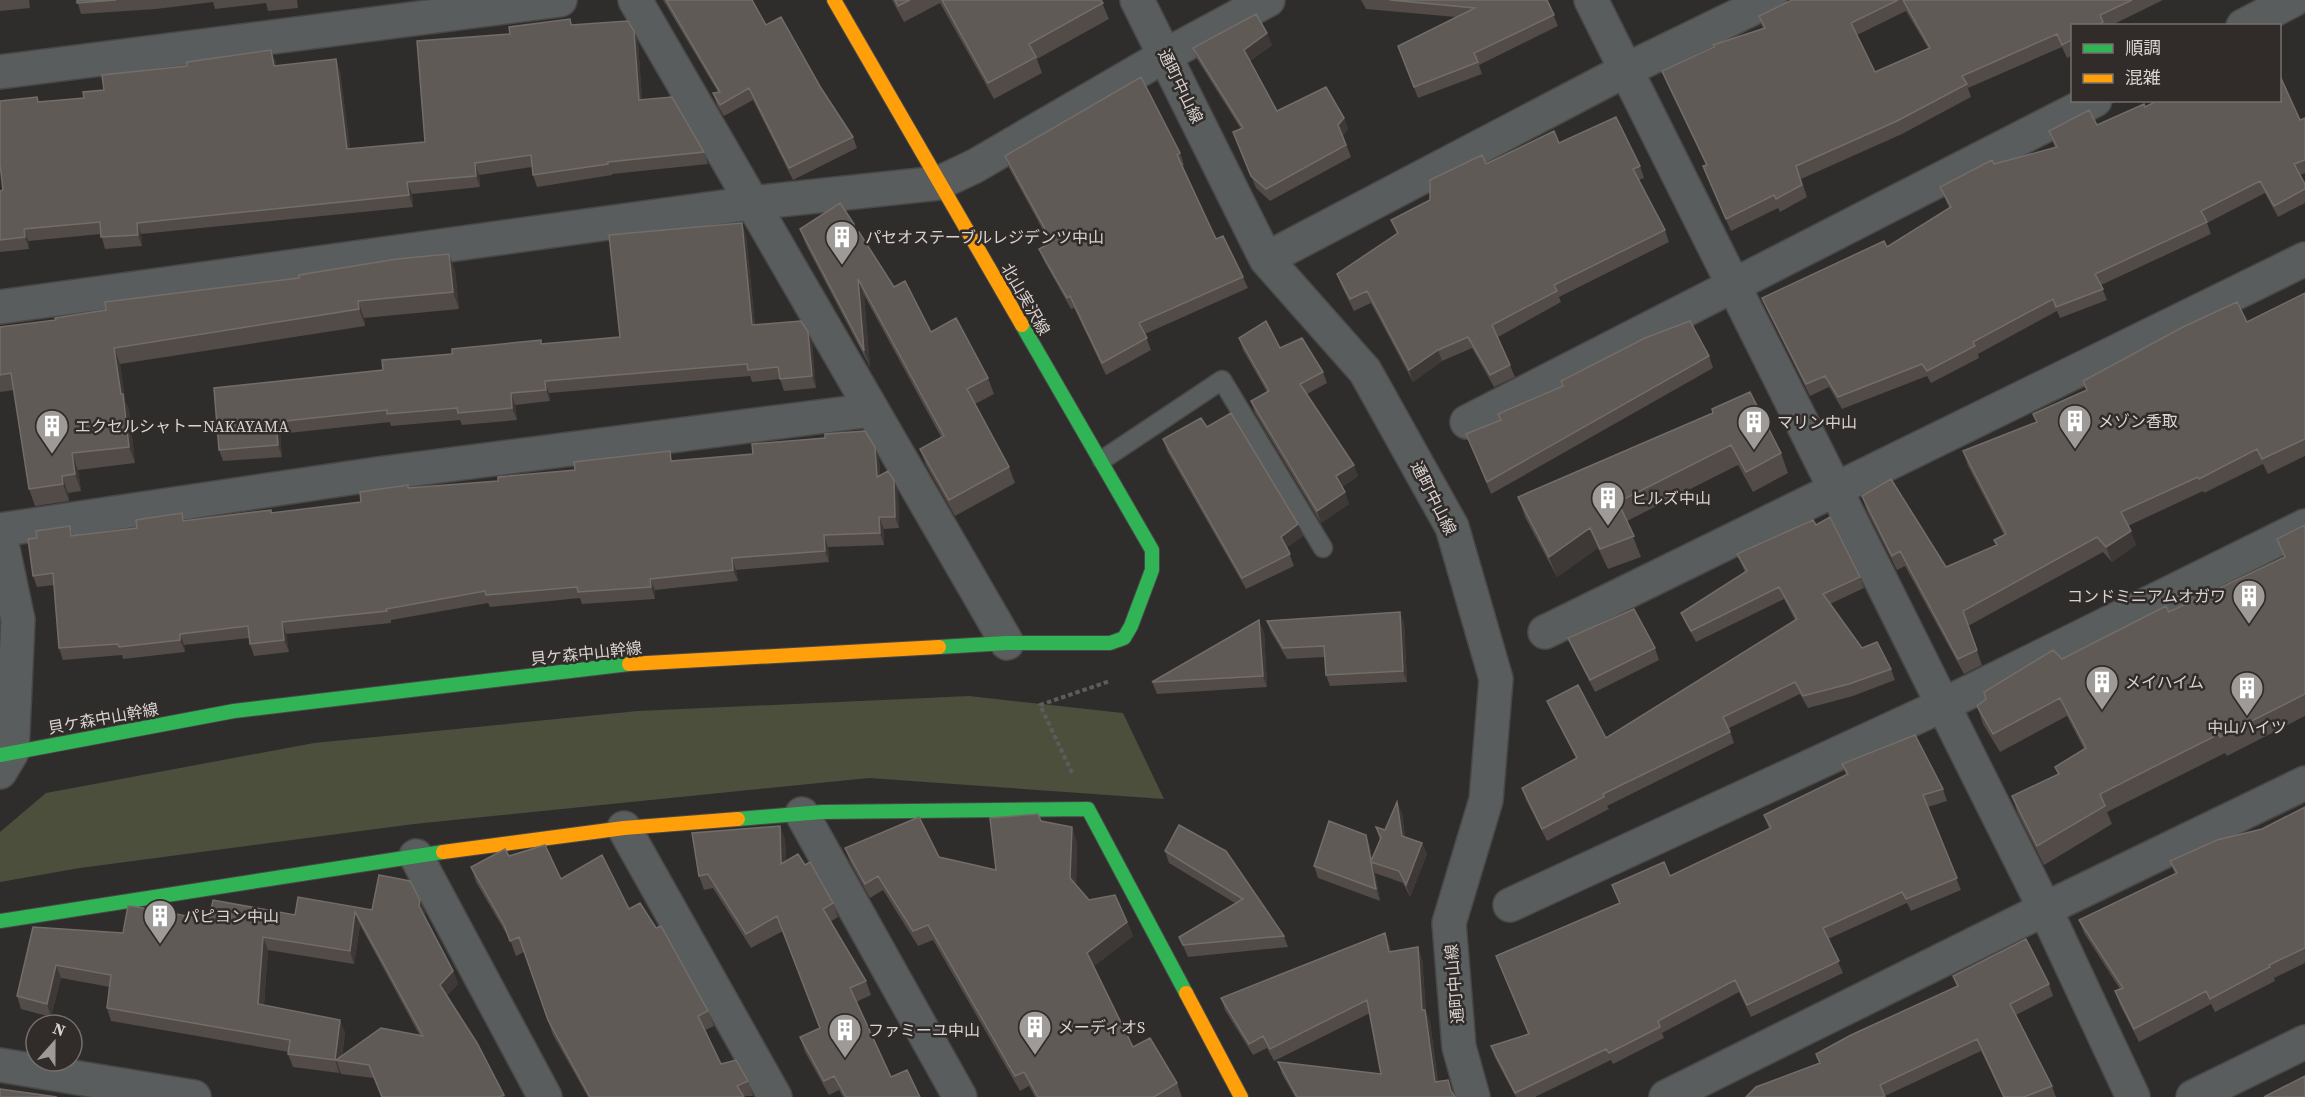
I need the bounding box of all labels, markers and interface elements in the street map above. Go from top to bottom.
legend [2071,24,2281,102]
text: 順調 [2125,35,2161,60]
street label: 通町中山線 [1154,45,1208,127]
text: 混雑 [2125,65,2161,90]
building icon: パセオステーブルレジデンツ中山 [824,219,860,266]
place label: パセオステーブルレジデンツ中山 [865,226,1104,248]
street label: 北山実沢線 [996,259,1056,339]
building icon: メゾン香取 [2057,403,2093,450]
building icon: マリン中山 [1736,404,1772,451]
building icon: エクセルシャトーNAKAYAMA [34,408,70,455]
place label: メゾン香取 [2098,410,2178,432]
place label: マリン中山 [1777,411,1857,433]
place label: エクセルシャトーNAKAYAMA [75,415,289,437]
street label: 通町中山線 [1406,457,1462,539]
building icon: ヒルズ中山 [1590,480,1626,527]
place label: ヒルズ中山 [1631,487,1711,509]
building icon: コンドミニアムオガワ [2231,578,2267,625]
place label: コンドミニアムオガワ [2067,585,2226,607]
street label: 貝ケ森中山幹線 [529,636,643,670]
building icon: メイハイム [2084,664,2120,711]
building icon: 中山ハイツ [2229,670,2265,717]
place label: メイハイム [2125,671,2204,693]
street label: 貝ケ森中山幹線 [46,697,160,739]
place label: 中山ハイツ [2207,716,2287,738]
building icon: パピヨン中山 [142,898,178,945]
place label: パピヨン中山 [183,905,279,927]
street label: 通町中山線 [1440,943,1468,1025]
building icon: メーディオS [1017,1009,1053,1056]
building icon: ファミーユ中山 [827,1012,863,1059]
north arrow [24,1013,84,1073]
place label: メーディオS [1058,1016,1145,1038]
text: N [50,1017,69,1041]
place label: ファミーユ中山 [868,1019,980,1041]

